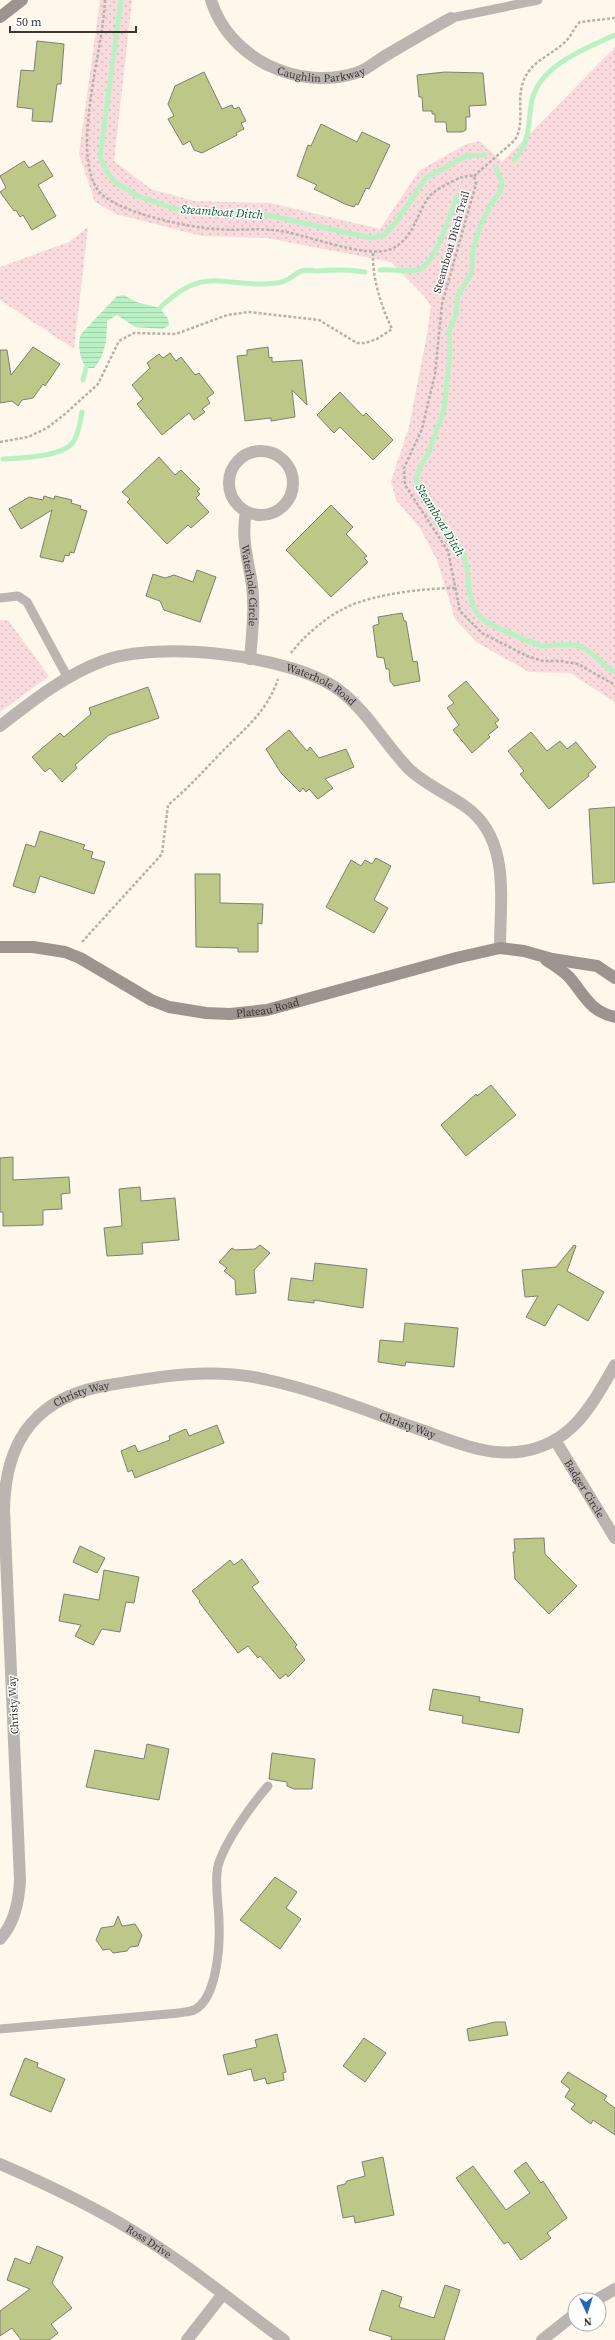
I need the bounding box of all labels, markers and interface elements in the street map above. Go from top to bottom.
scale bar [10,8,136,34]
text: 50 m [16,14,42,30]
street label: Caughlin Parkway [275,63,368,86]
street label: Steamboat Ditch Trail [430,189,473,295]
water label: Steamboat Ditch [180,201,264,223]
water label: Steamboat Ditch [412,481,468,560]
street label: Waterhole Circle [237,544,260,627]
street label: Waterhole Road [284,660,360,710]
street label: Plateau Road [235,994,302,1021]
street label: Christy Way [51,1378,111,1411]
street label: Christy Way [377,1408,438,1443]
street label: Badger Circle [561,1457,608,1521]
street label: Christy Way [4,1675,23,1735]
street label: Ross Drive [123,2221,175,2262]
north arrow [567,2292,607,2332]
text: N [583,2314,592,2329]

